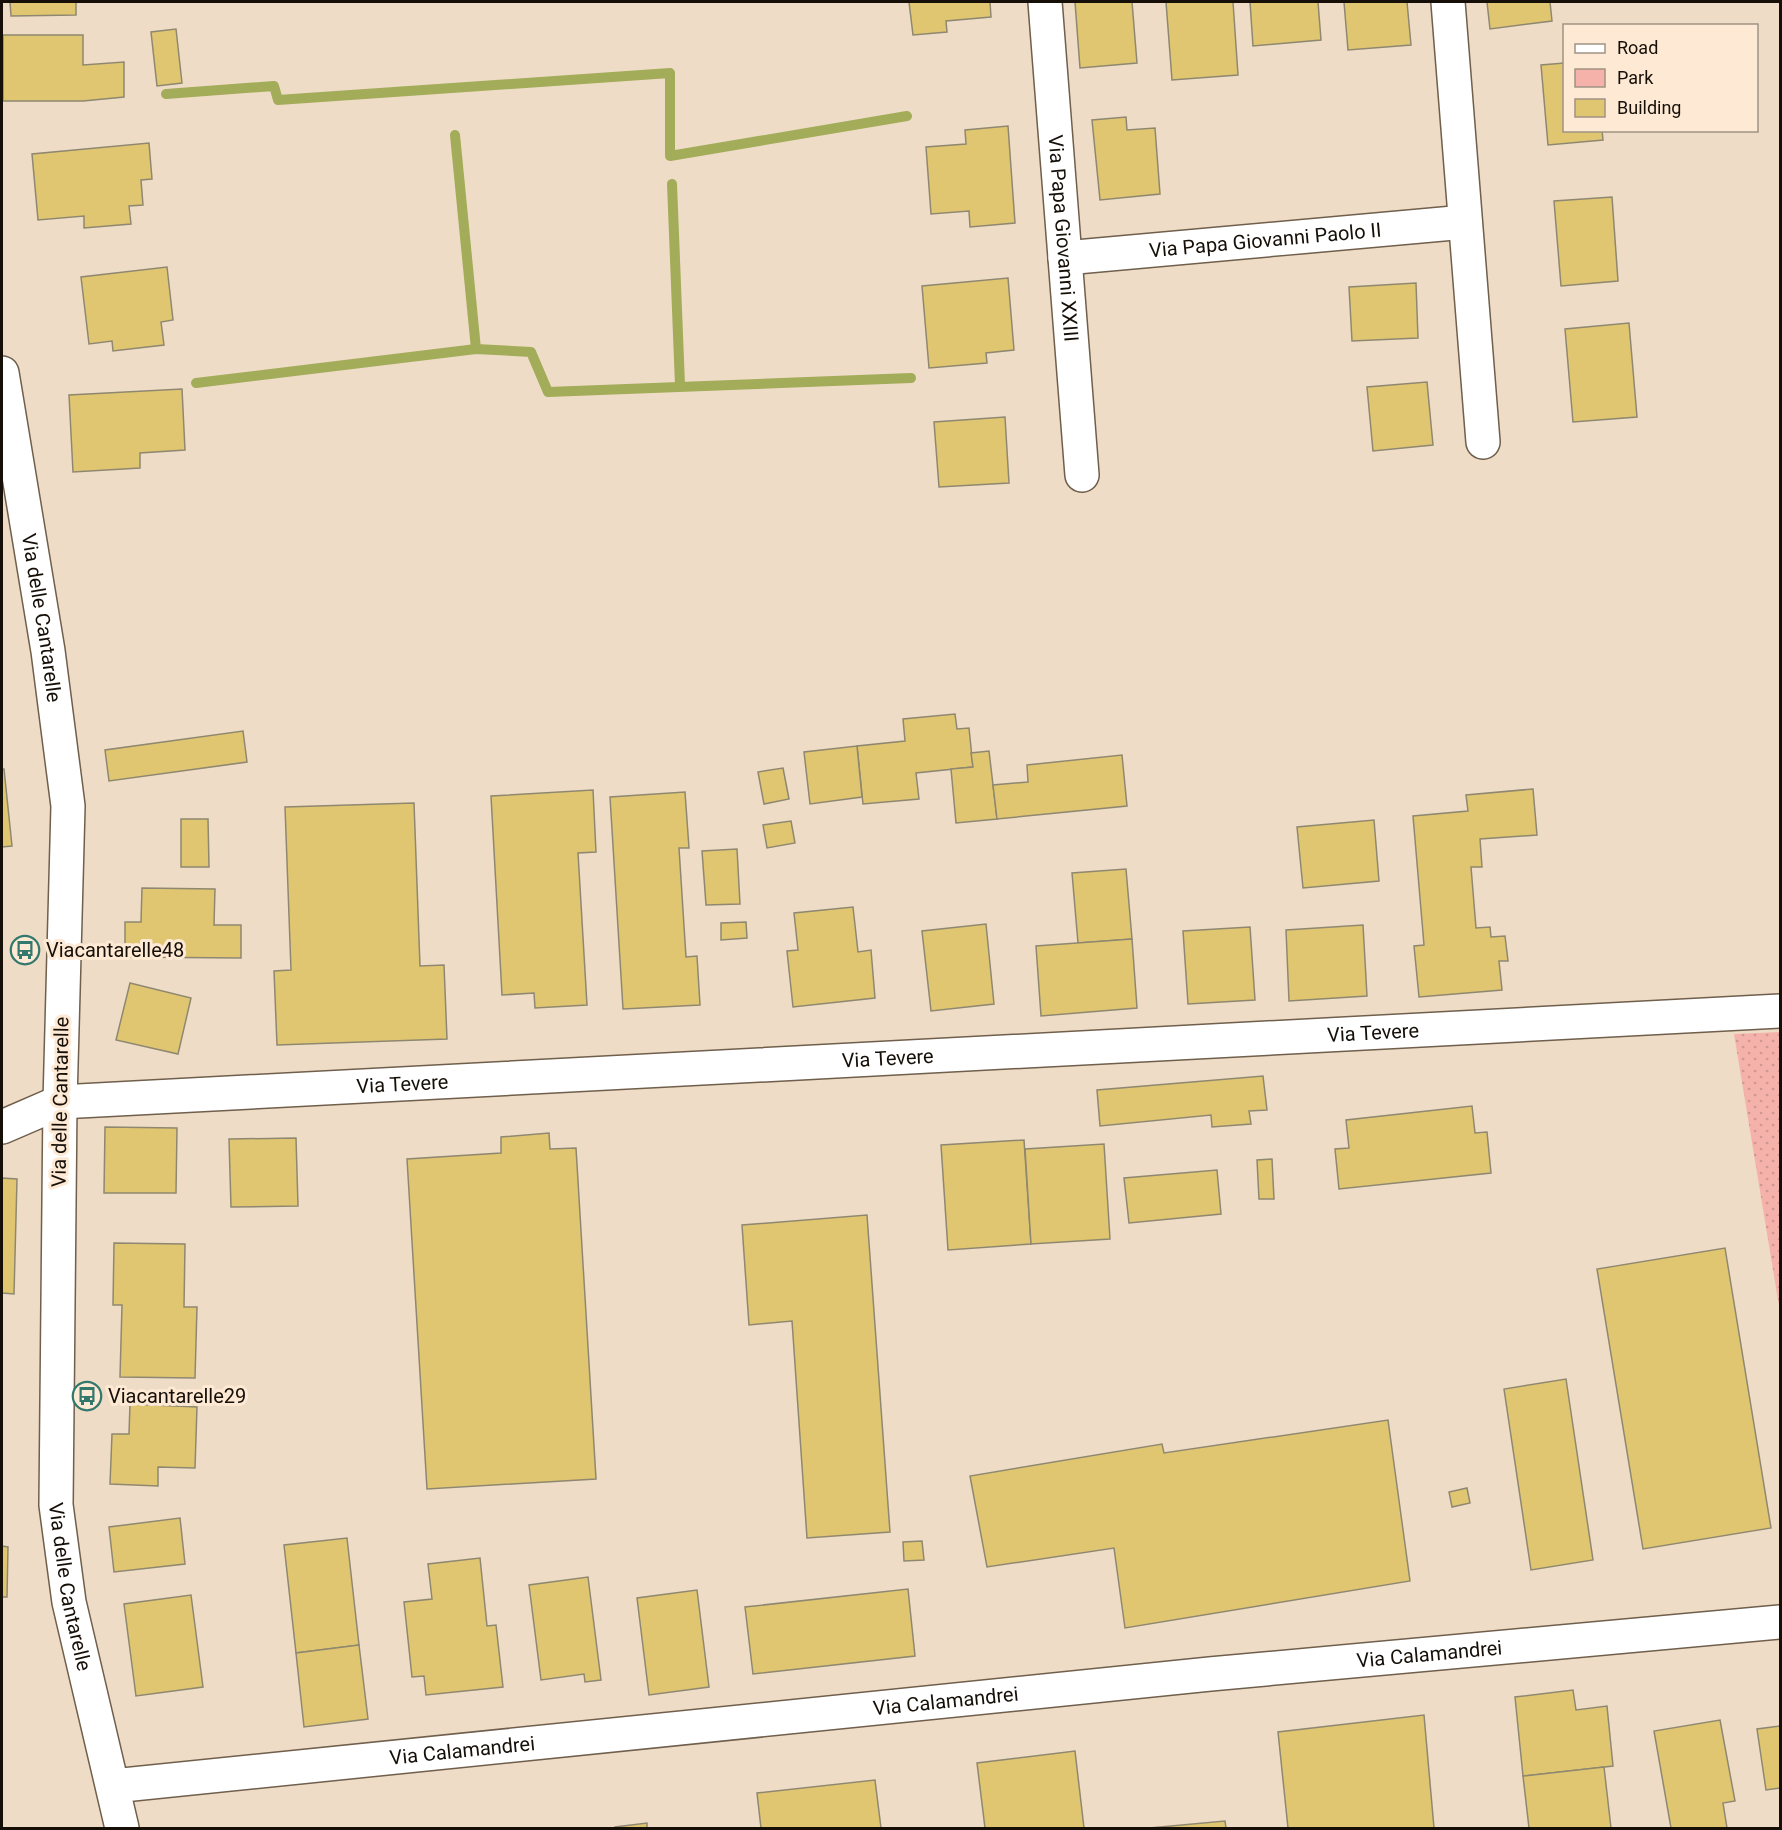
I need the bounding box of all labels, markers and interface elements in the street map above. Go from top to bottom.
legend [1563,24,1758,132]
text: Road [1617,37,1658,58]
text: Park [1617,67,1654,88]
text: Building [1617,97,1681,118]
street label: Via Papa Giovanni XXIII [1043,134,1084,343]
street label: Via Papa Giovanni Paolo II [1148,218,1382,262]
street label: Via delle Cantarelle [17,532,66,704]
bus stop icon: Viacantarelle48 [9,934,41,966]
place label: Viacantarelle48 [46,938,184,962]
street label: Via delle Cantarelle [47,1017,73,1187]
street label: Via Tevere [1326,1018,1420,1047]
street label: Via Tevere [841,1044,934,1073]
street label: Via Tevere [356,1069,449,1098]
bus stop icon: Viacantarelle29 [71,1380,103,1412]
place label: Viacantarelle29 [108,1384,246,1408]
street label: Via delle Cantarelle [44,1501,97,1673]
street label: Via Calamandrei [1356,1635,1503,1673]
street label: Via Calamandrei [872,1682,1020,1720]
street label: Via Calamandrei [388,1731,536,1770]

